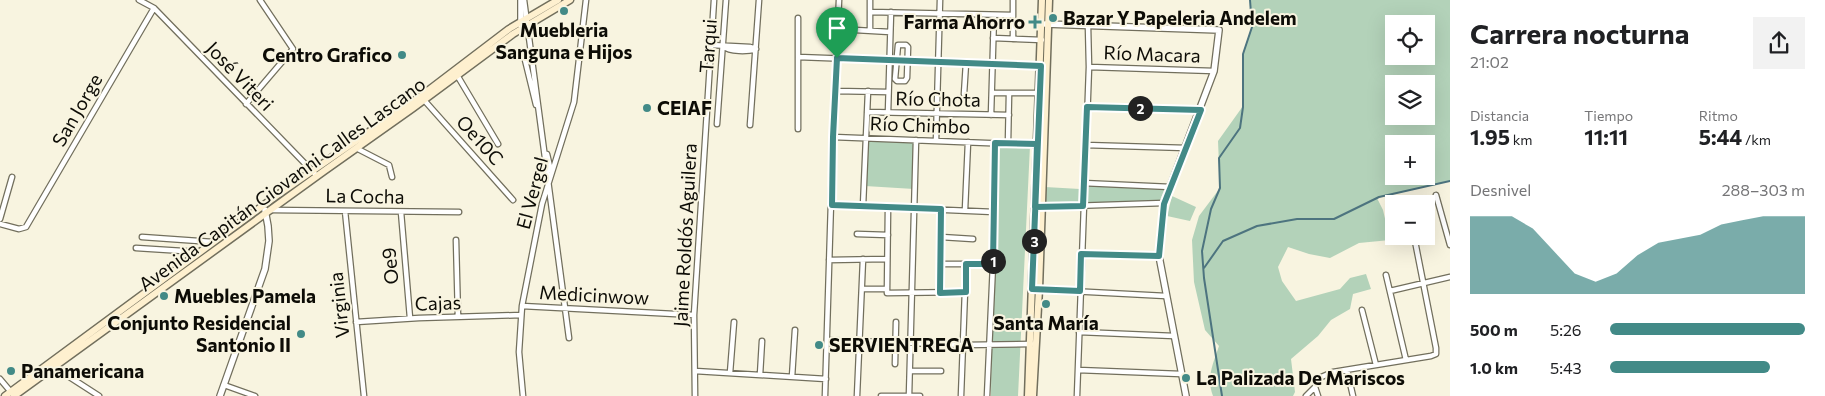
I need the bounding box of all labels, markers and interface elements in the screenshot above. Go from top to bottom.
marker: Muebleria Sanguna e Hijos [558,5,570,17]
place label: Bazar Y Papeleria Andelem [1063,6,1297,29]
pin [816,7,858,58]
place label: Farma Ahorro [904,10,1025,33]
marker: Bazar Y Papeleria Andelem [1047,12,1059,24]
icon: arrive [823,14,851,42]
map controls [1385,15,1435,245]
button: locate [1385,15,1435,65]
marker: Farma Ahorro [1029,16,1041,28]
text: Carrera nocturna [1470,16,1690,50]
button: share [1753,17,1805,69]
place label: Muebleria Sanguna e Hijos [496,18,633,63]
street label: Tarqui [694,18,721,74]
street label: José Viteri [202,36,279,115]
street label: Río Macara [1103,40,1201,67]
place label: Centro Grafico [262,43,392,66]
marker: Centro Grafico [396,49,408,61]
text: 21:02 [1470,52,1509,71]
street label: San Jorge [47,69,107,150]
street label: Avenida Capitán Giovanni Calles Lascano [134,72,430,295]
button: layers [1385,75,1435,125]
street label: Río Chota [895,86,981,111]
place label: CEIAF [657,96,712,119]
pin: 2 [1128,96,1152,120]
text: 2 [1137,100,1144,117]
marker: CEIAF [641,102,653,114]
text: Distancia [1470,107,1529,124]
text: Tiempo [1584,107,1633,124]
text: Ritmo [1699,107,1738,124]
street label: Oe10C [452,110,509,169]
street label: Río Chimbo [869,111,971,138]
text: 1.95 [1470,124,1510,149]
text: 11:11 [1584,124,1628,149]
text: 5:44 [1699,124,1742,149]
text: km [1510,131,1532,148]
text: /km [1742,131,1771,148]
button: + [1385,135,1435,185]
street label: Jaime Roldós Aguilera [668,143,701,327]
street label: El Vergel [511,154,552,232]
text: Desnivel [1470,180,1531,199]
text: 288–303 m [1722,180,1805,199]
street label: La Cocha [325,183,405,208]
button: − [1385,195,1435,245]
pin: 3 [1022,228,1046,254]
text: 3 [1030,233,1039,250]
street label: Oe9 [376,247,403,286]
pin: 1 [980,248,1006,274]
text: 1 [990,253,997,270]
street label: Virginia [324,271,353,339]
street label: Medicinwow [538,280,650,309]
place label: Muebles Pamela [174,284,316,307]
marker: Muebles Pamela [158,290,170,302]
street label: Cajas [414,290,462,315]
marker: Santa María [1040,298,1052,310]
place label: Conjunto Residencial Santonio II [107,311,291,356]
place label: Santa María [993,311,1099,334]
text: 500 m [1470,320,1518,339]
text: 5:26 [1550,320,1582,339]
marker: Conjunto Residencial Santonio II [295,328,307,340]
place label: SERVIENTREGA [829,333,974,356]
marker: SERVIENTREGA [813,339,825,351]
text: 1.0 km [1470,358,1518,377]
text: 5:43 [1550,358,1582,377]
place label: Panamericana [21,359,144,382]
marker: Panamericana [5,365,17,377]
place label: La Palizada De Mariscos [1196,366,1405,389]
marker: La Palizada De Mariscos [1180,372,1192,384]

